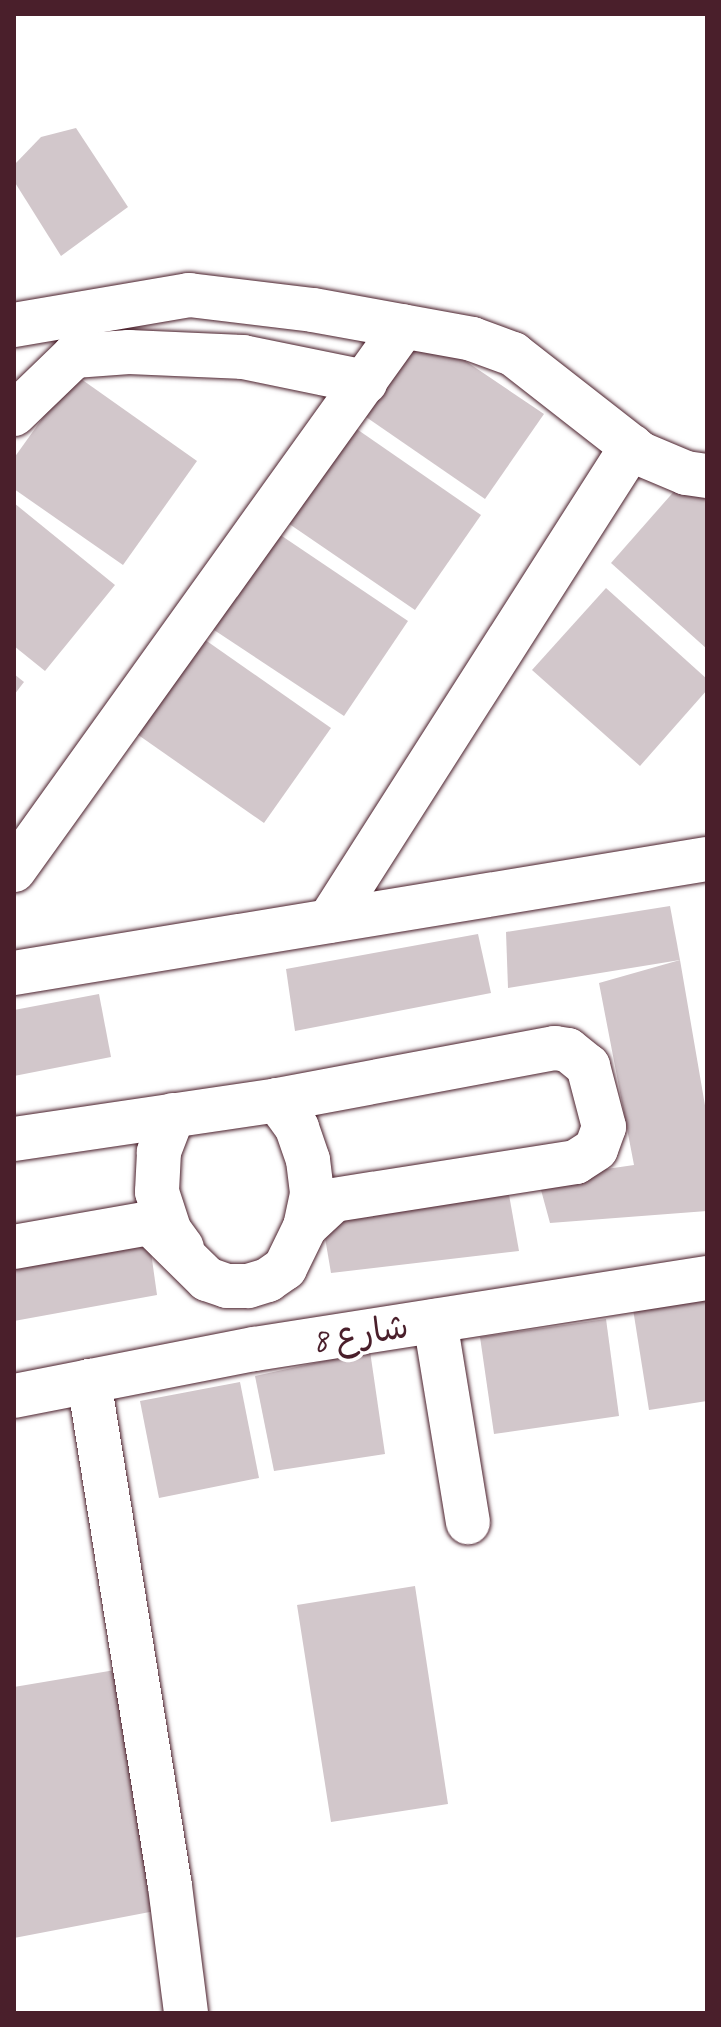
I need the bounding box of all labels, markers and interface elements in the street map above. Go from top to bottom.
street label: شارع 8 [309,1305,411,1361]

